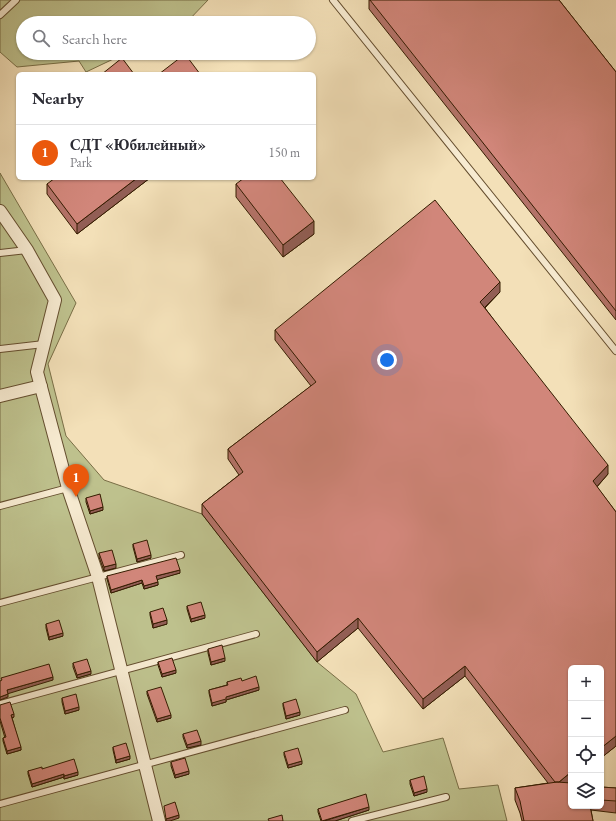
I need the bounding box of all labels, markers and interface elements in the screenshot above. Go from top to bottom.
search box [16,16,316,60]
icon: search [30,27,52,49]
text: Search here [62,29,127,48]
text: Nearby [32,87,84,109]
text: СДТ «Юбилейный» [70,135,206,154]
text: 1 [42,144,48,161]
text: 150 m [269,144,300,161]
text: Park [70,154,92,171]
your location [377,350,397,370]
pin: 1 [63,464,89,497]
map controls [568,665,604,809]
button: + [568,665,604,701]
button: − [568,701,604,737]
button: locate [568,737,604,773]
button: layers [568,773,604,809]

